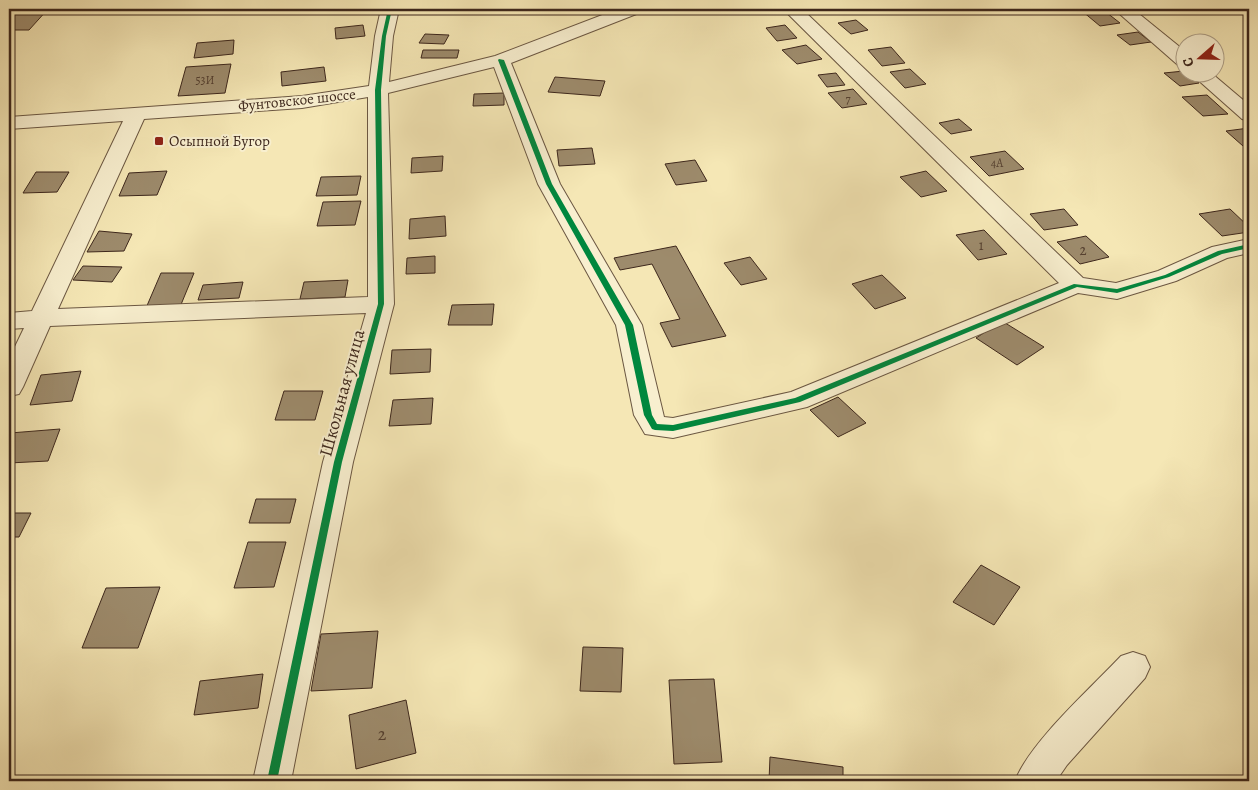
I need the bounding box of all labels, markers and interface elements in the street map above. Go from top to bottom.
north arrow [1176,32,1226,82]
text: С [1178,55,1199,70]
house number: 53И [195,72,215,88]
street label: Фунтовское шоссе [237,84,357,116]
house number: 7 [845,91,851,107]
place label: Осыпной Бугор [169,131,270,151]
marker: Осыпной Бугор [153,135,165,147]
house number: 4А [991,155,1004,171]
house number: 1 [978,235,984,255]
house number: 2 [1079,240,1087,260]
street label: Школьная улица [313,326,371,459]
house number: 2 [378,722,387,746]

